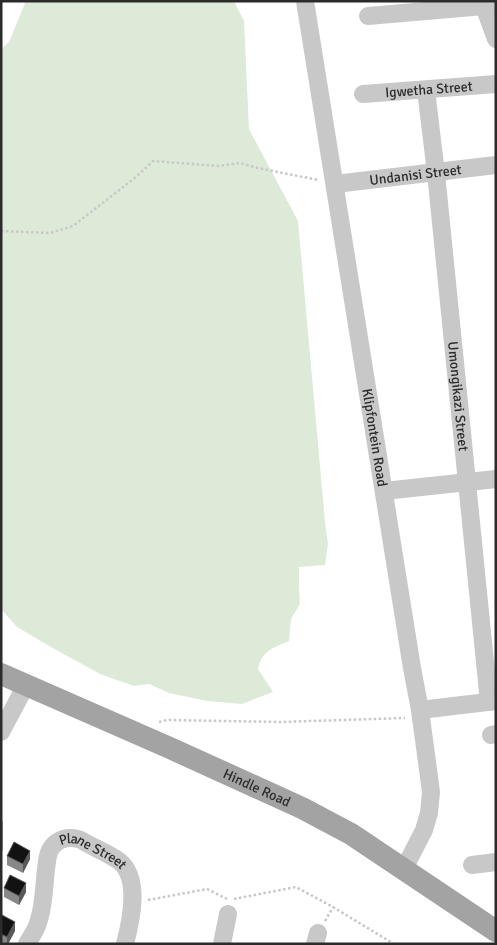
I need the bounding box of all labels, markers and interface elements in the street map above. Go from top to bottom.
street label: Igwetha Street [384,78,473,101]
street label: Undanisi Street [369,161,463,189]
street label: Umongikazi Street [444,341,472,452]
street label: Klipfontein Road [358,387,391,488]
street label: Hindle Road [220,765,293,811]
street label: Plane Street [57,830,131,873]

